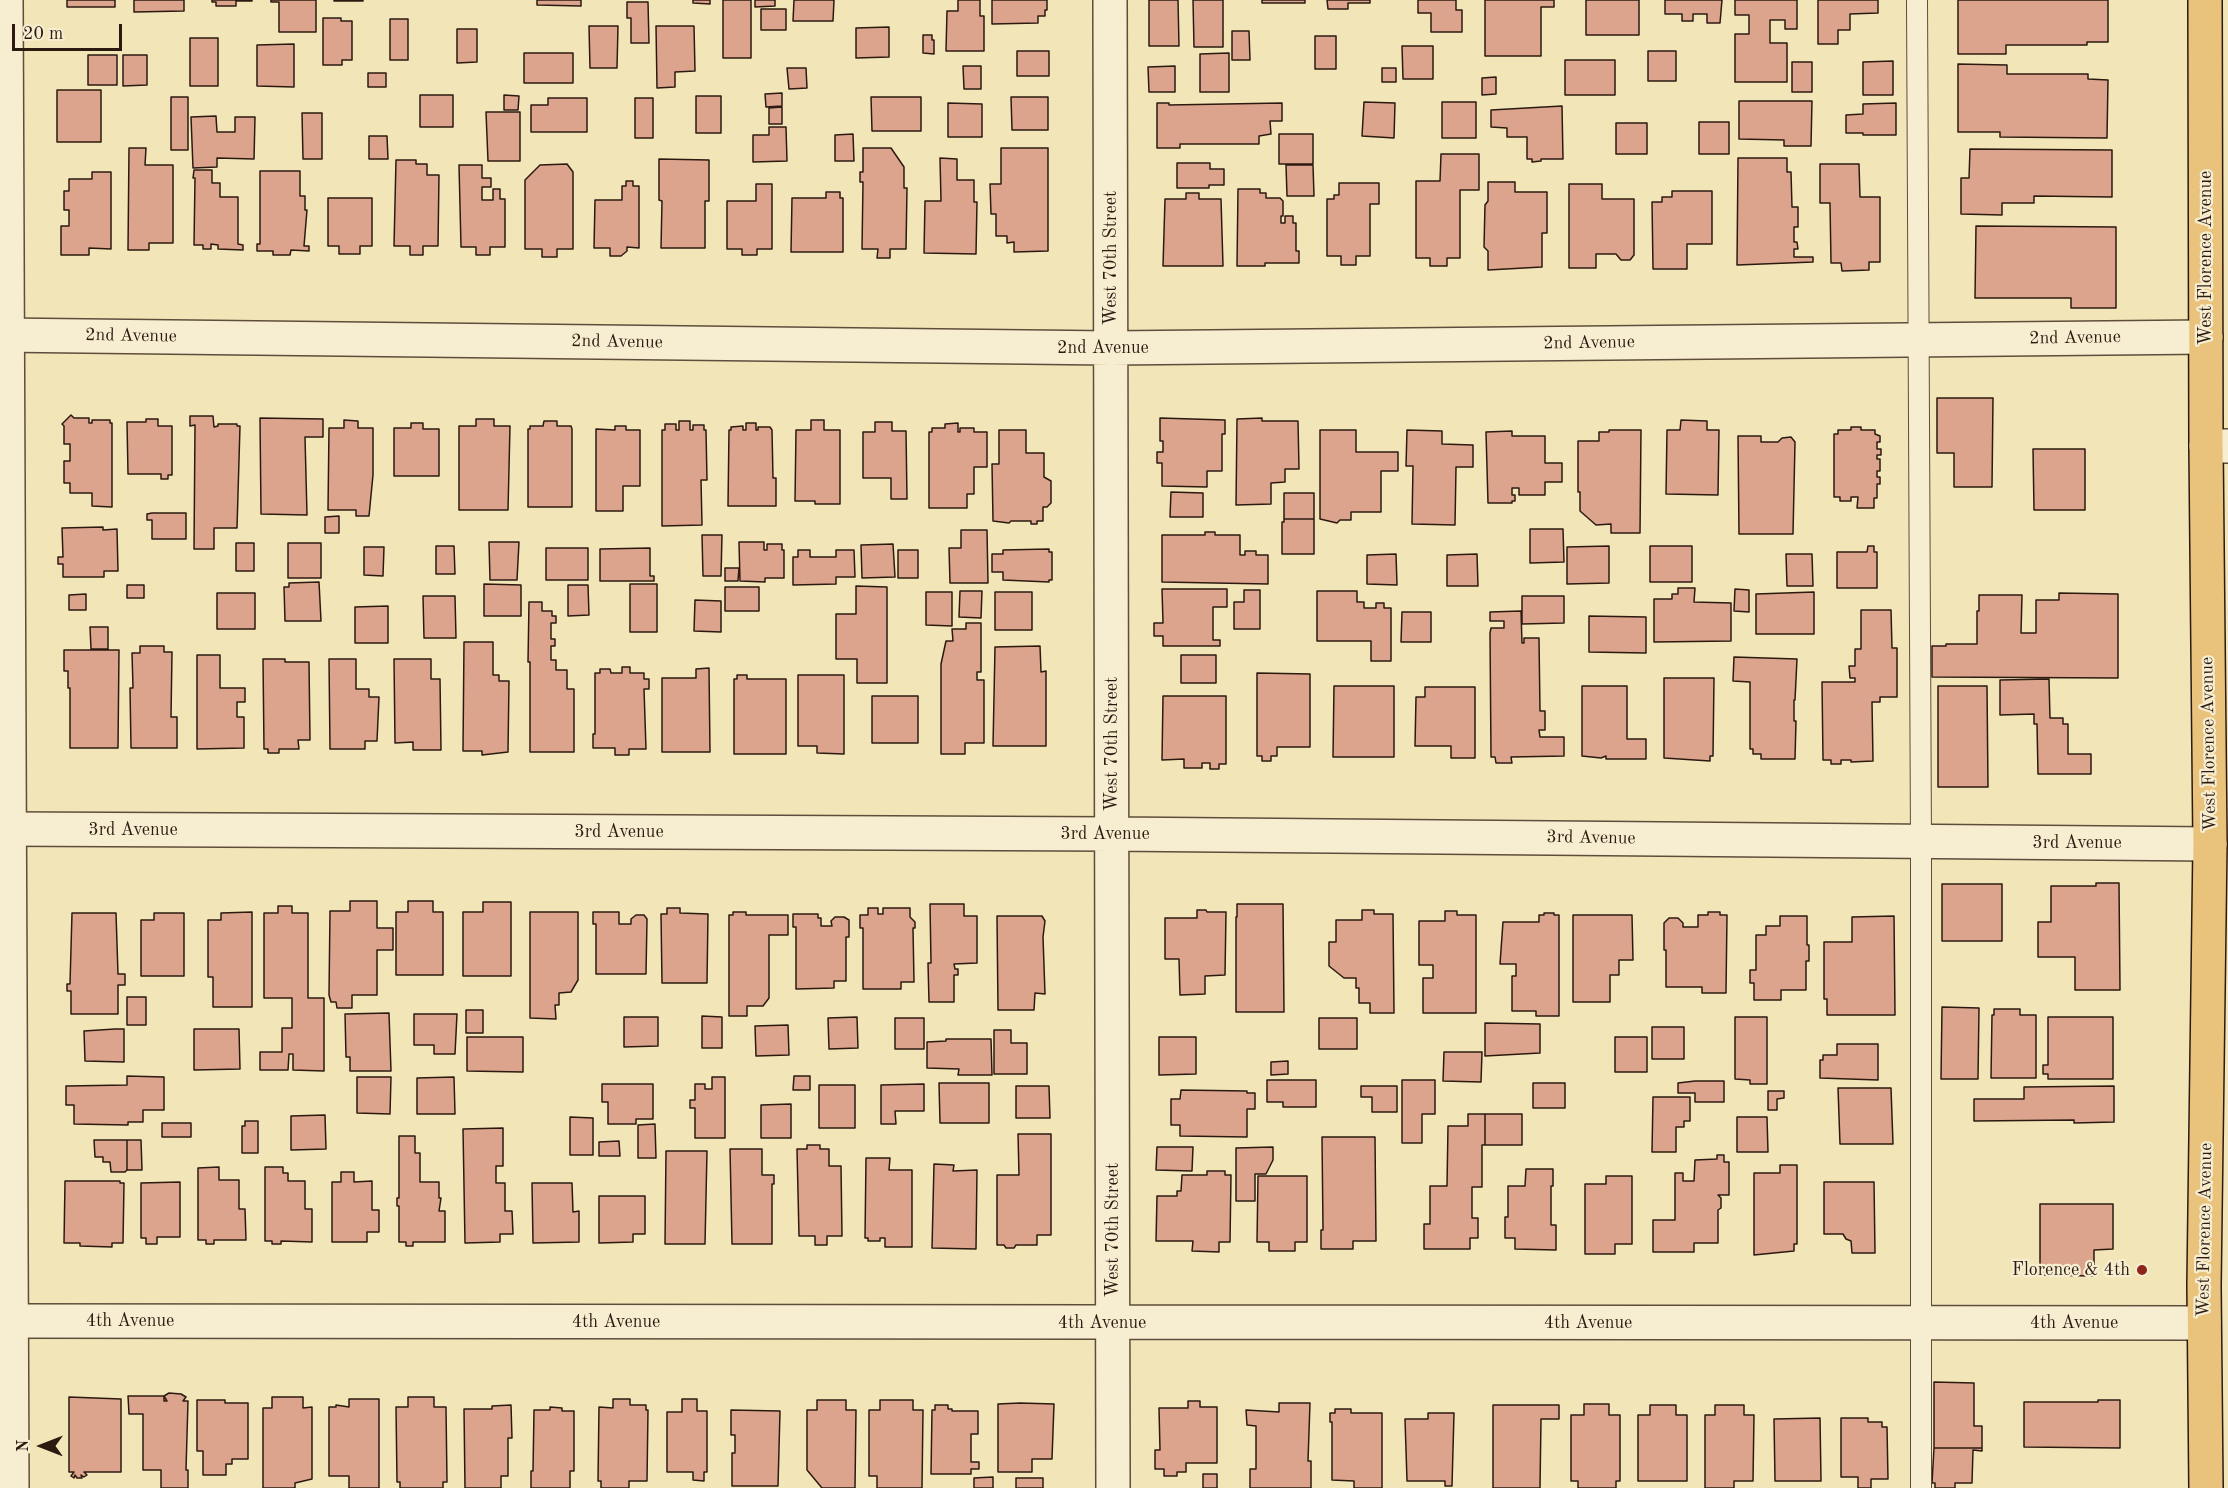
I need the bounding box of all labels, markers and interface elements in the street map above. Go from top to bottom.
scale bar [15,12,124,50]
text: 20 m [23,25,63,43]
street label: West Florence Avenue [2195,171,2217,345]
street label: West 70th Street [1100,191,1122,325]
street label: 2nd Avenue [85,324,177,348]
street label: 2nd Avenue [2029,326,2121,350]
street label: 2nd Avenue [571,330,663,354]
street label: 2nd Avenue [1543,331,1635,355]
street label: 2nd Avenue [1057,337,1149,359]
street label: West Florence Avenue [2197,657,2221,831]
street label: West 70th Street [1101,677,1123,811]
street label: 3rd Avenue [88,819,178,841]
street label: 3rd Avenue [574,821,664,843]
street label: 3rd Avenue [1060,823,1150,845]
street label: 3rd Avenue [1546,826,1636,850]
street label: 3rd Avenue [2032,832,2122,854]
street label: West Florence Avenue [2193,1143,2217,1317]
street label: West 70th Street [1102,1163,1124,1297]
place label: Florence & 4th [2012,1259,2130,1281]
marker: Florence & 4th [2135,1263,2149,1277]
street label: 4th Avenue [86,1310,174,1332]
street label: 4th Avenue [572,1311,660,1333]
street label: 4th Avenue [1058,1312,1146,1334]
street label: 4th Avenue [1544,1312,1632,1334]
street label: 4th Avenue [2030,1312,2118,1334]
north arrow [12,1416,72,1476]
text: N [16,1440,32,1452]

